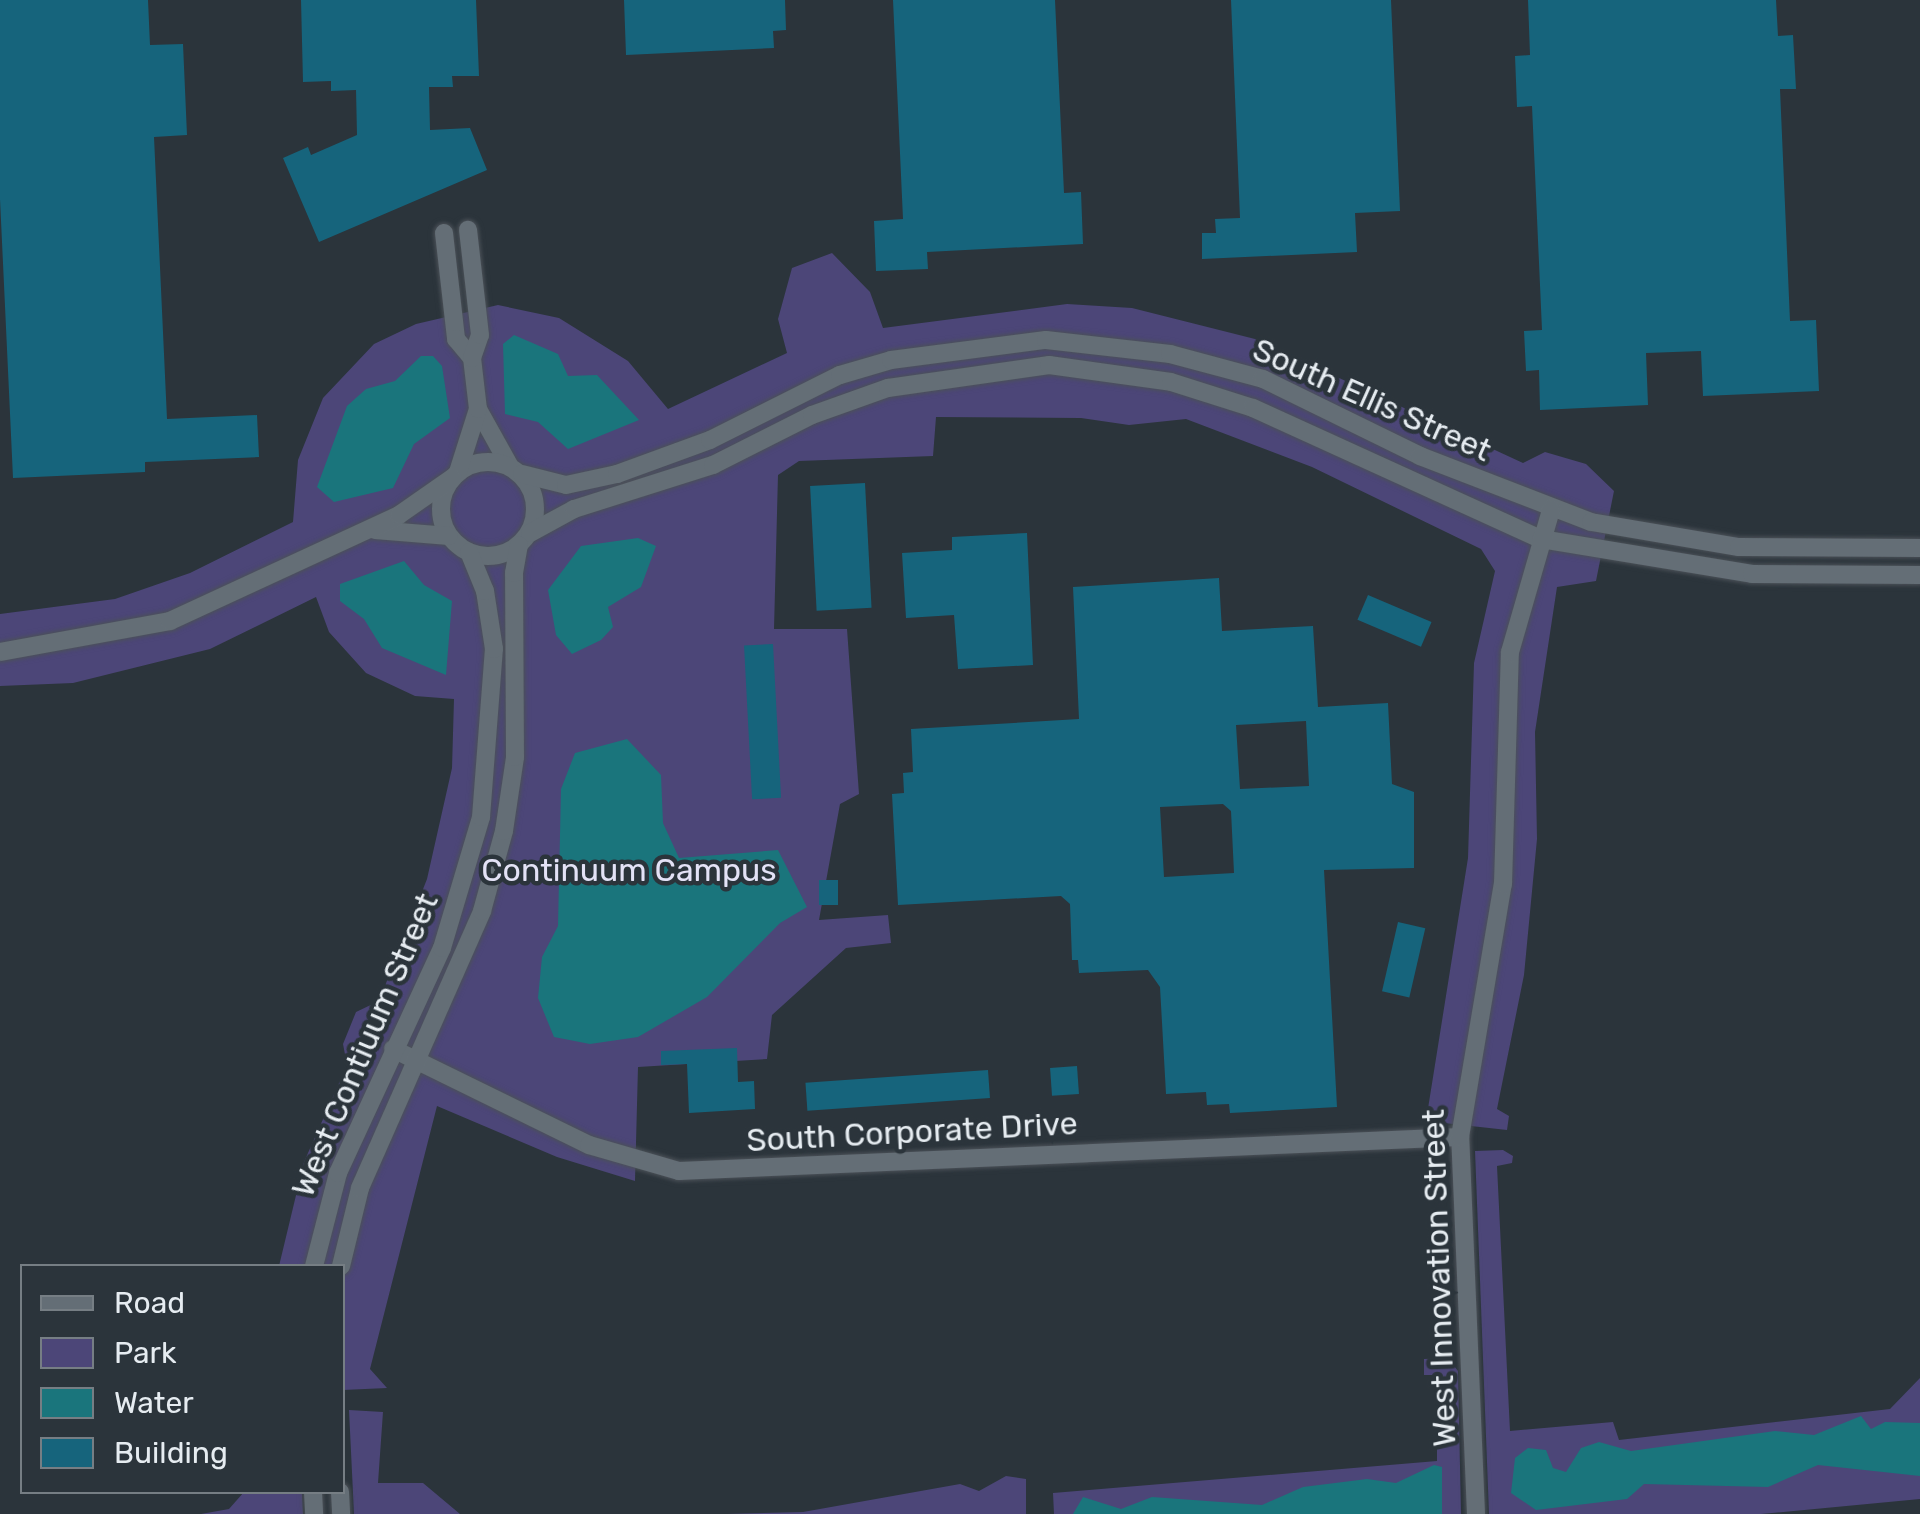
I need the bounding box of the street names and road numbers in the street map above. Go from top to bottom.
street label: South Ellis Street [1247,330,1497,470]
street label: West Contiuum Street [284,887,446,1203]
street label: South Corporate Drive [746,1104,1078,1160]
street label: West Innovation Street [1414,1109,1464,1447]

